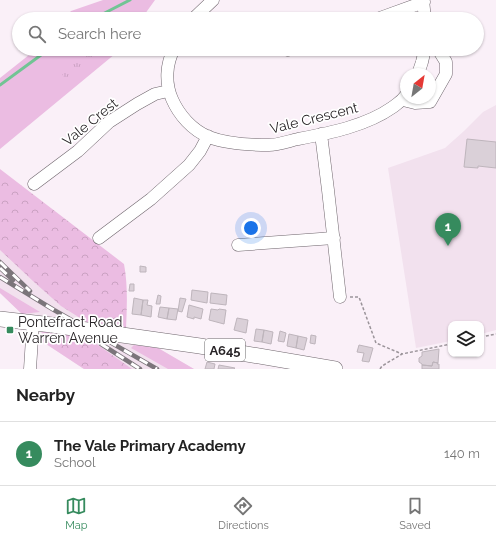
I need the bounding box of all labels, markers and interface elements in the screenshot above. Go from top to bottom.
search box [12,12,484,56]
icon: search [26,23,48,45]
text: Search here [58,25,141,43]
north arrow [400,68,436,104]
street label: Vale Crest [59,95,121,149]
street label: Vale Crescent [268,99,360,137]
pin: 1 [435,213,461,246]
your location [241,218,261,238]
place label: Pontefract Road Warren Avenue [18,314,122,346]
map controls [448,321,484,357]
button: layers [448,321,484,357]
marker: Pontefract Road Warren Avenue [5,325,15,335]
road number: A645 [205,339,245,361]
text: Nearby [16,385,75,405]
text: The Vale Primary Academy [54,437,246,455]
text: 1 [26,446,32,461]
text: 140 m [444,446,480,461]
text: School [54,455,96,470]
tab: Map [65,495,88,532]
tab: Directions [218,495,269,532]
tab: Saved [399,495,431,532]

